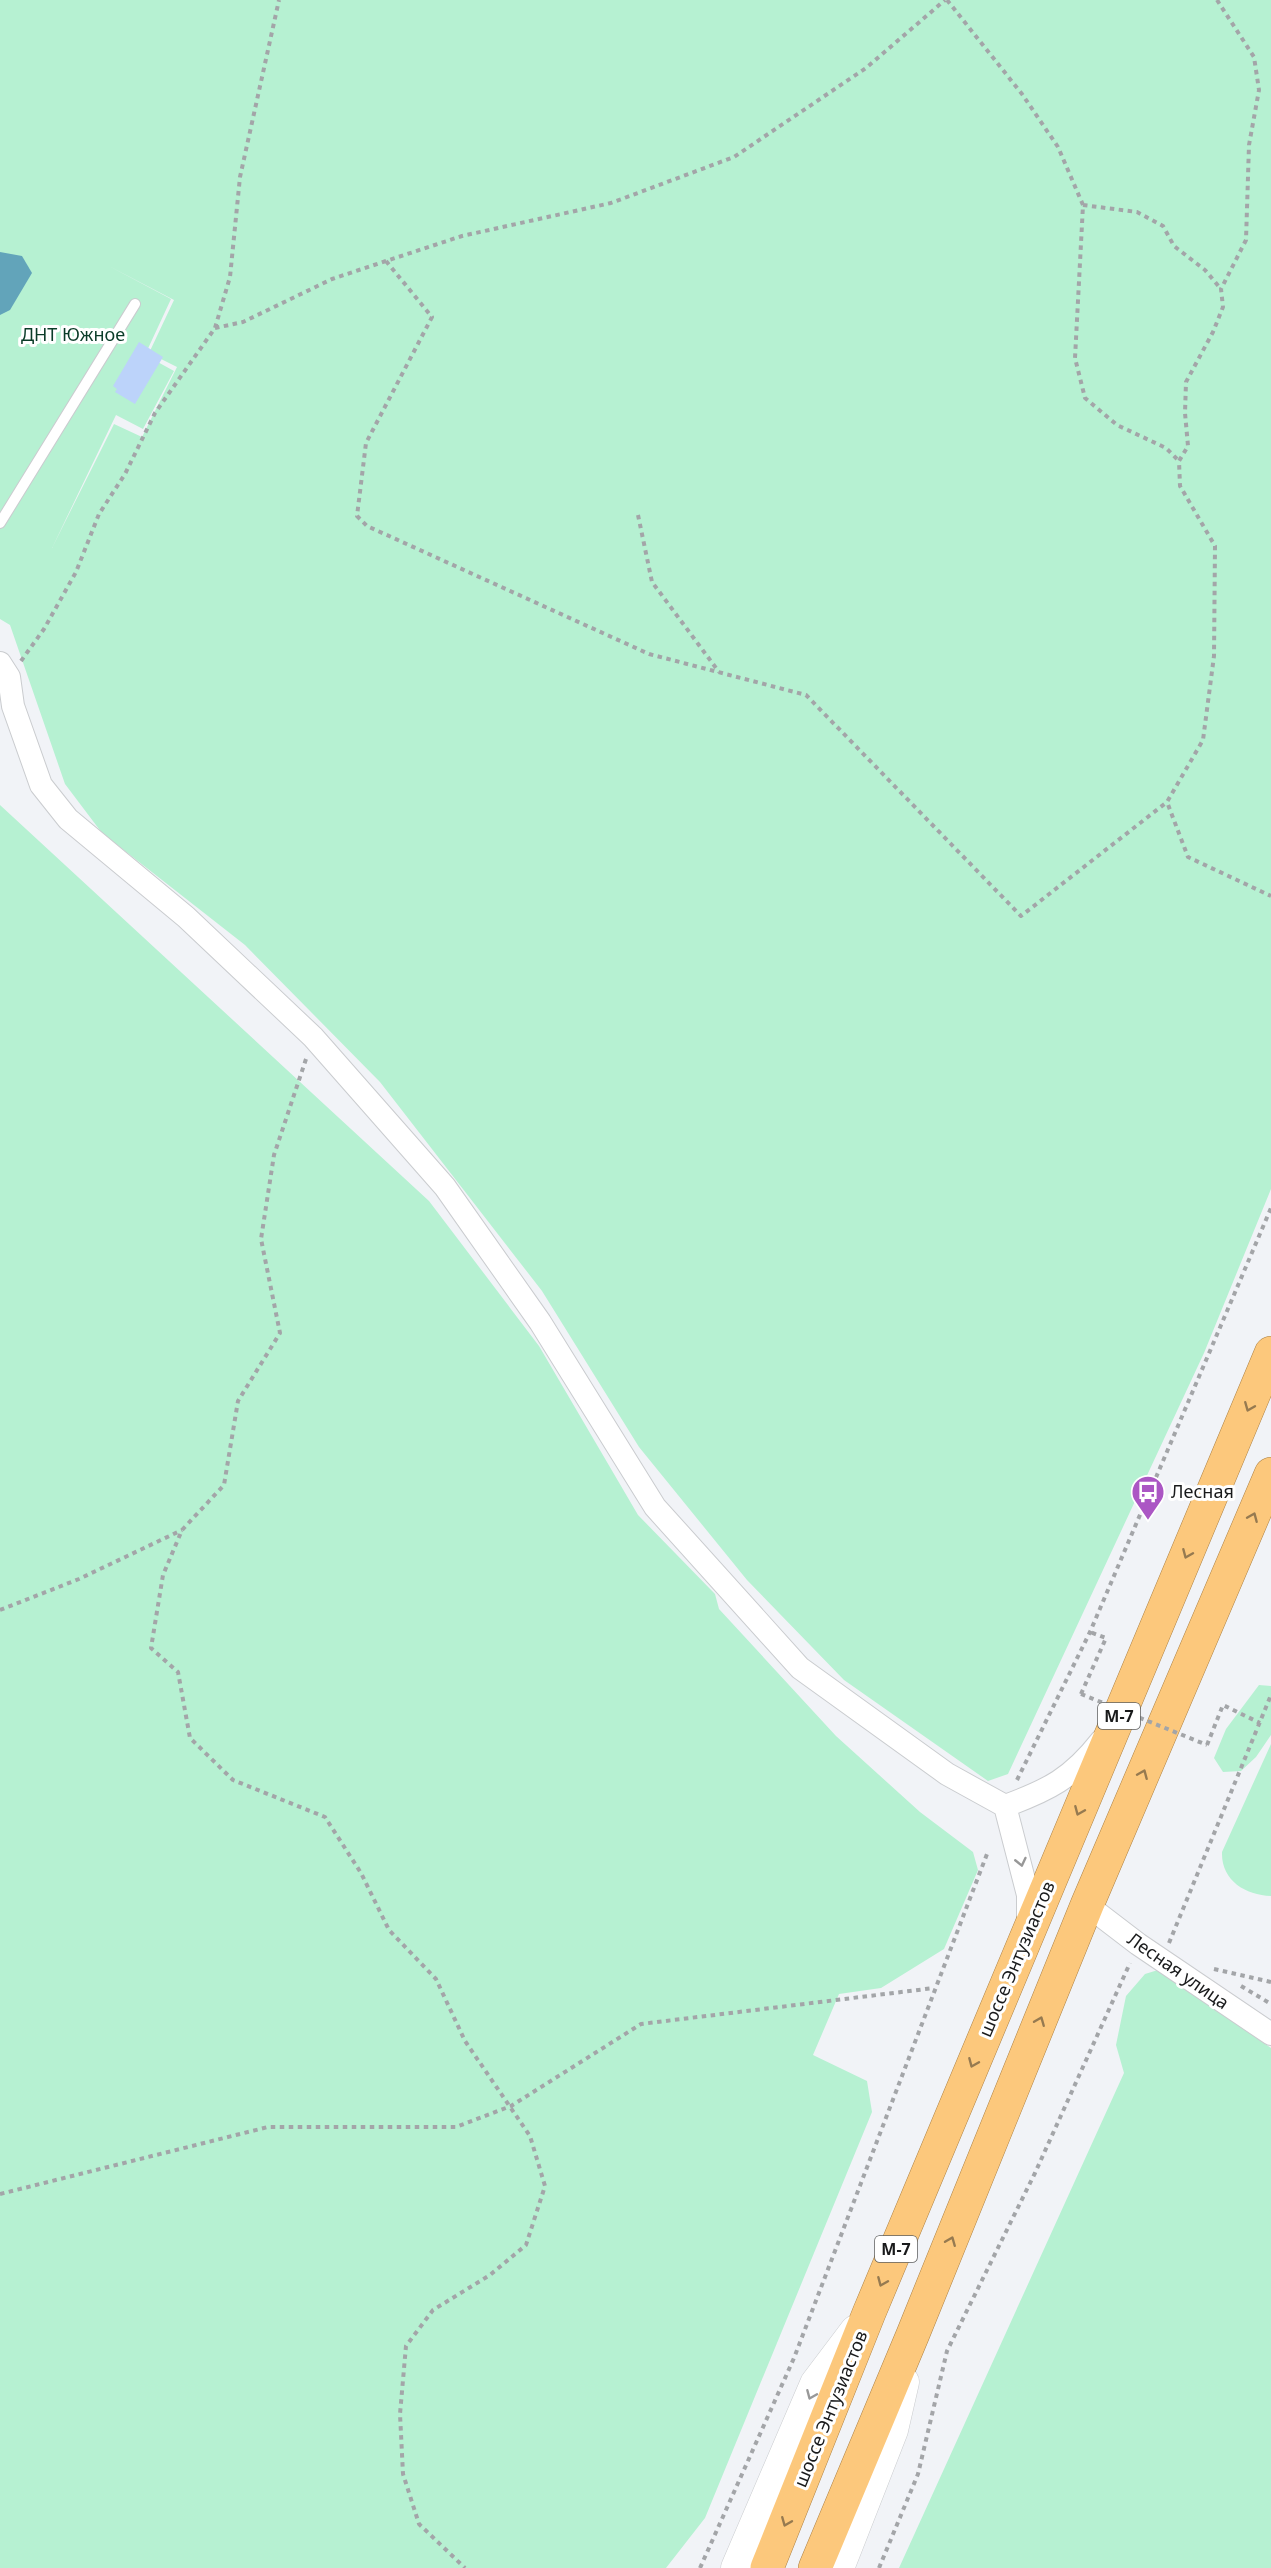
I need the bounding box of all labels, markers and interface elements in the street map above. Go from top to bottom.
park label: ДНТ Южное [21,322,125,346]
one-way arrow [1244,1401,1256,1412]
bus stop icon: Лесная [1130,1474,1166,1521]
place label: Лесная [1171,1479,1234,1503]
one-way arrow [1246,1512,1258,1523]
one-way arrow [1182,1547,1194,1558]
road number: М-7 [1098,1703,1140,1729]
one-way arrow [1136,1769,1148,1780]
one-way arrow [1074,1804,1086,1815]
one-way arrow [1014,1857,1027,1867]
street label: шоссе Энтузиастов [972,1877,1060,2040]
street label: Лесная улица [1123,1926,1234,2014]
one-way arrow [1033,2017,1045,2028]
one-way arrow [968,2057,980,2068]
road number: М-7 [875,2236,917,2262]
one-way arrow [944,2236,956,2247]
one-way arrow [877,2276,889,2287]
street label: шоссе Энтузиастов [788,2327,872,2490]
one-way arrow [806,2389,818,2400]
one-way arrow [781,2515,793,2526]

